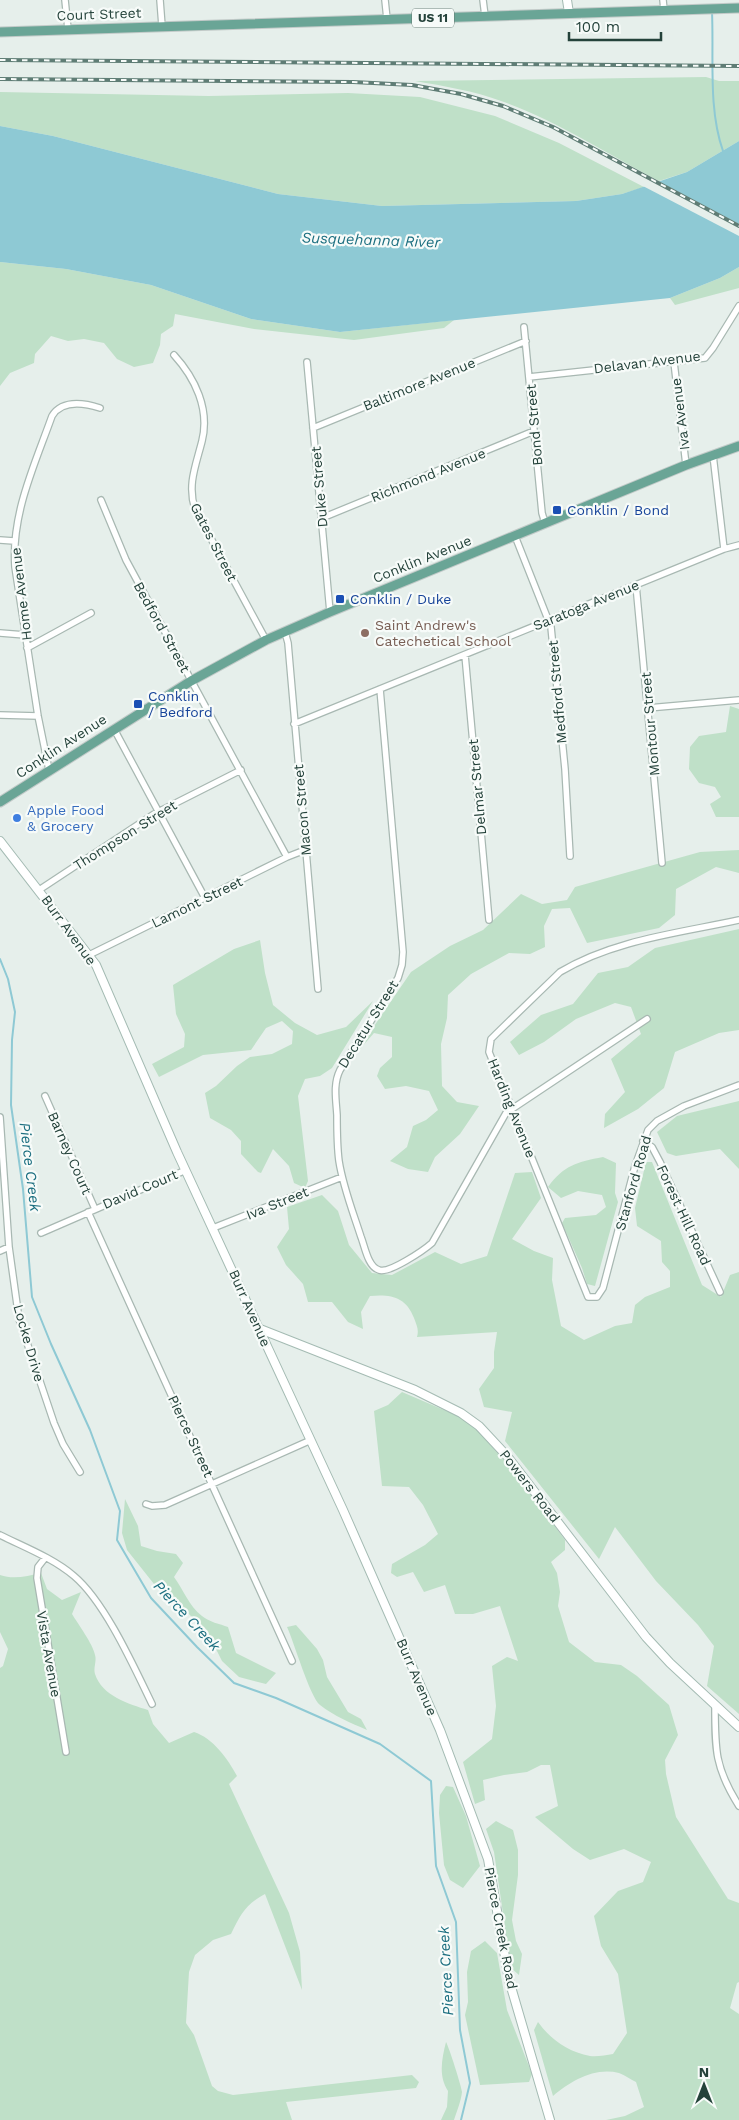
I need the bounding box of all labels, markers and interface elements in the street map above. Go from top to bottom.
street label: Court Street [56,5,142,23]
road number: US 11 [412,8,454,28]
scale bar [569,10,662,42]
text: 100 m [576,18,620,36]
water label: Susquehanna River [301,229,442,251]
street label: Delavan Avenue [593,348,701,376]
street label: Baltimore Avenue [361,354,477,414]
street label: Iva Avenue [668,377,692,451]
street label: Bond Street [522,383,546,466]
street label: Richmond Avenue [368,445,488,505]
street label: Duke Street [307,446,331,528]
street label: Gates Street [187,500,241,584]
place label: Conklin / Bond [567,502,669,518]
marker: Conklin / Bond [551,504,563,516]
street label: Conklin Avenue [370,532,474,586]
street label: Home Avenue [7,547,35,641]
street label: Saratoga Avenue [531,576,641,634]
street label: Bedford Street [131,579,194,675]
place label: Conklin / Duke [350,591,451,607]
marker: Conklin / Duke [334,593,346,605]
place label: Saint Andrew's Catechetical School [375,617,512,649]
marker: Saint Andrew's Catechetical School [359,627,371,639]
street label: Medford Street [545,640,569,744]
street label: Montour Street [637,671,663,777]
place label: Conklin / Bedford [148,688,213,720]
marker: Conklin / Bedford [132,698,144,710]
street label: Conklin Avenue [13,711,109,781]
street label: Delmar Street [465,738,489,836]
street label: Macon Street [290,764,314,856]
street label: Thompson Street [70,797,180,873]
place label: Apple Food & Grocery [27,802,104,834]
marker: Apple Food & Grocery [11,812,23,824]
street label: Lamont Street [149,873,245,931]
street label: Burr Avenue [38,892,100,968]
street label: Decatur Street [335,977,401,1071]
street label: Harding Avenue [485,1056,539,1160]
street label: Barney Court [45,1109,95,1197]
water label: Pierce Creek [16,1121,45,1213]
street label: Stanford Road [612,1134,654,1232]
street label: Forest Hill Road [654,1162,714,1268]
street label: David Court [100,1166,180,1212]
street label: Iva Street [244,1183,311,1223]
street label: Burr Avenue [226,1267,274,1349]
street label: Locke Drive [10,1302,48,1384]
street label: Pierce Street [165,1392,217,1480]
street label: Powers Road [497,1446,563,1526]
water label: Pierce Creek [150,1577,225,1656]
street label: Vista Avenue [34,1610,64,1698]
street label: Burr Avenue [393,1636,441,1718]
street label: Pierce Creek Road [481,1865,521,1991]
water label: Pierce Creek [435,1925,457,2016]
north arrow [679,2060,729,2110]
text: N [699,2064,709,2080]

